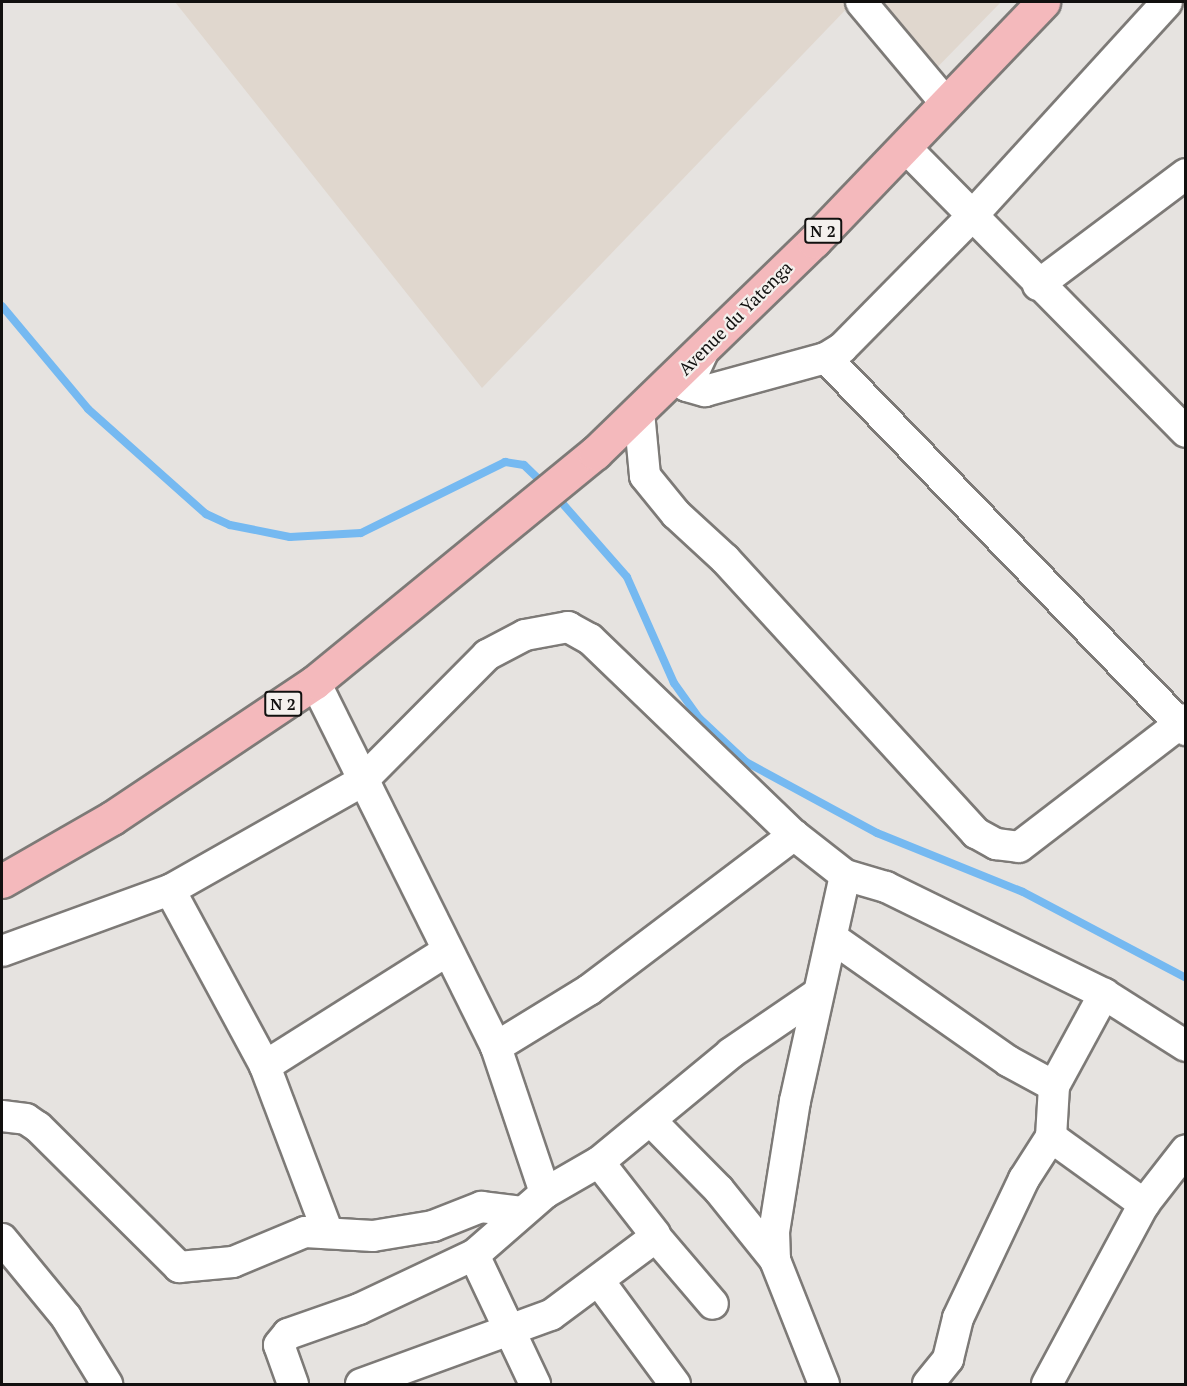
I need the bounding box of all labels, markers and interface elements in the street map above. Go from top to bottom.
road number: N 2 [804,218,842,244]
street label: Avenue du Yatenga [674,257,796,379]
road number: N 2 [264,691,302,717]

